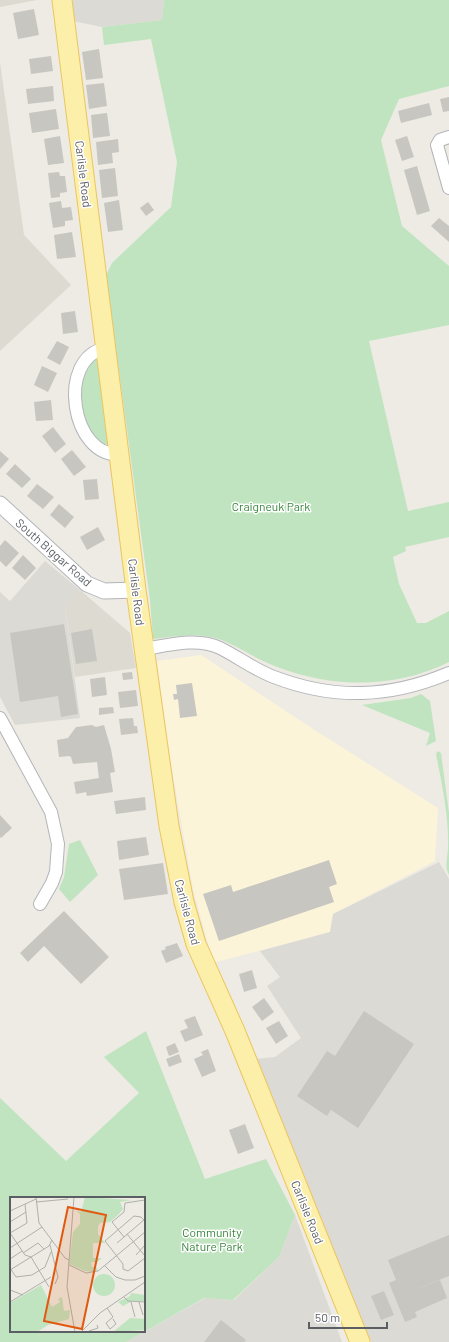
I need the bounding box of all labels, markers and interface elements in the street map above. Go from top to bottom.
street label: Carlisle Road [73,140,95,208]
park label: Craigneuk Park [232,499,310,513]
street label: South Biggar Road [13,515,95,589]
street label: Carlisle Road [126,558,148,626]
street label: Carlisle Road [173,878,203,946]
street label: Carlisle Road [289,1178,327,1246]
inset map [10,1197,145,1332]
park label: Community Nature Park [181,1225,243,1253]
scale bar [309,1304,387,1330]
text: 50 m [315,1310,340,1324]

